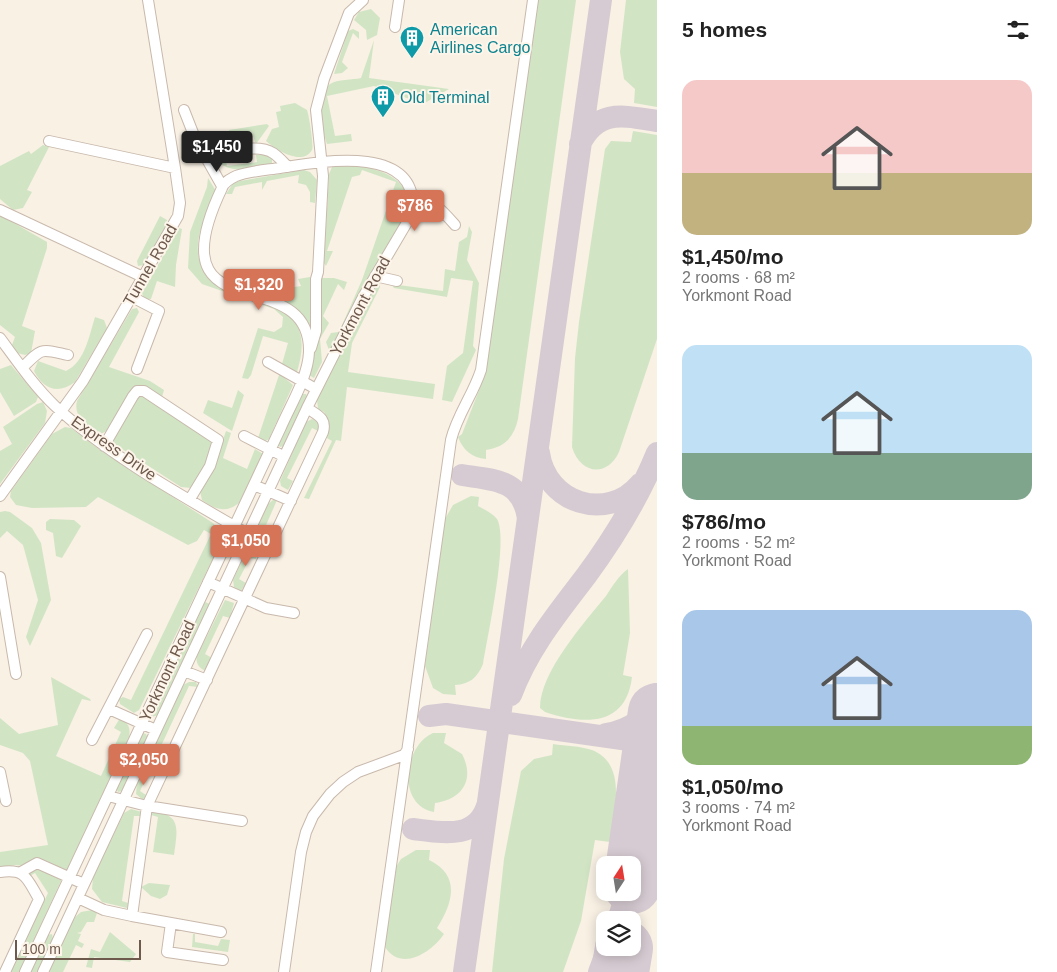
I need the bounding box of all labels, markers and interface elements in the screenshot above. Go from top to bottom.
icon: filters [1004,16,1032,44]
text: 5 homes [682,18,767,41]
place label: American Airlines Cargo [430,21,531,56]
building icon: American Airlines Cargo [399,25,425,59]
building icon: Old Terminal [370,84,396,118]
place label: Old Terminal [400,89,490,106]
icon: home [812,113,902,203]
pin: $1,450 [176,130,258,173]
text: $1,450 [193,138,241,155]
pin: $786 [385,190,445,232]
text: $786 [397,197,433,214]
street label: Tunnel Road [120,221,180,309]
text: $1,450/mo [682,245,784,268]
street label: Yorkmont Road [327,254,393,358]
pin: $1,320 [218,268,300,311]
text: 2 rooms · 68 m² [682,269,795,286]
text: $1,320 [235,276,283,293]
text: Yorkmont Road [682,287,792,304]
icon: home [812,378,902,468]
street label: Express Drive [68,412,160,484]
text: $786/mo [682,510,766,533]
pin: $1,050 [205,524,287,567]
text: $1,050 [222,532,270,549]
text: 2 rooms · 52 m² [682,534,795,551]
text: Yorkmont Road [682,552,792,569]
street label: Yorkmont Road [136,618,198,724]
icon: home [812,643,902,733]
pin: $2,050 [103,744,185,786]
text: $2,050 [120,751,168,768]
text: $1,050/mo [682,775,784,798]
text: 3 rooms · 74 m² [682,799,795,816]
text: Yorkmont Road [682,817,792,834]
north arrow [596,856,641,901]
map controls [596,856,641,956]
button: layers [596,911,641,956]
scale bar [15,937,141,960]
text: 100 m [22,941,61,957]

